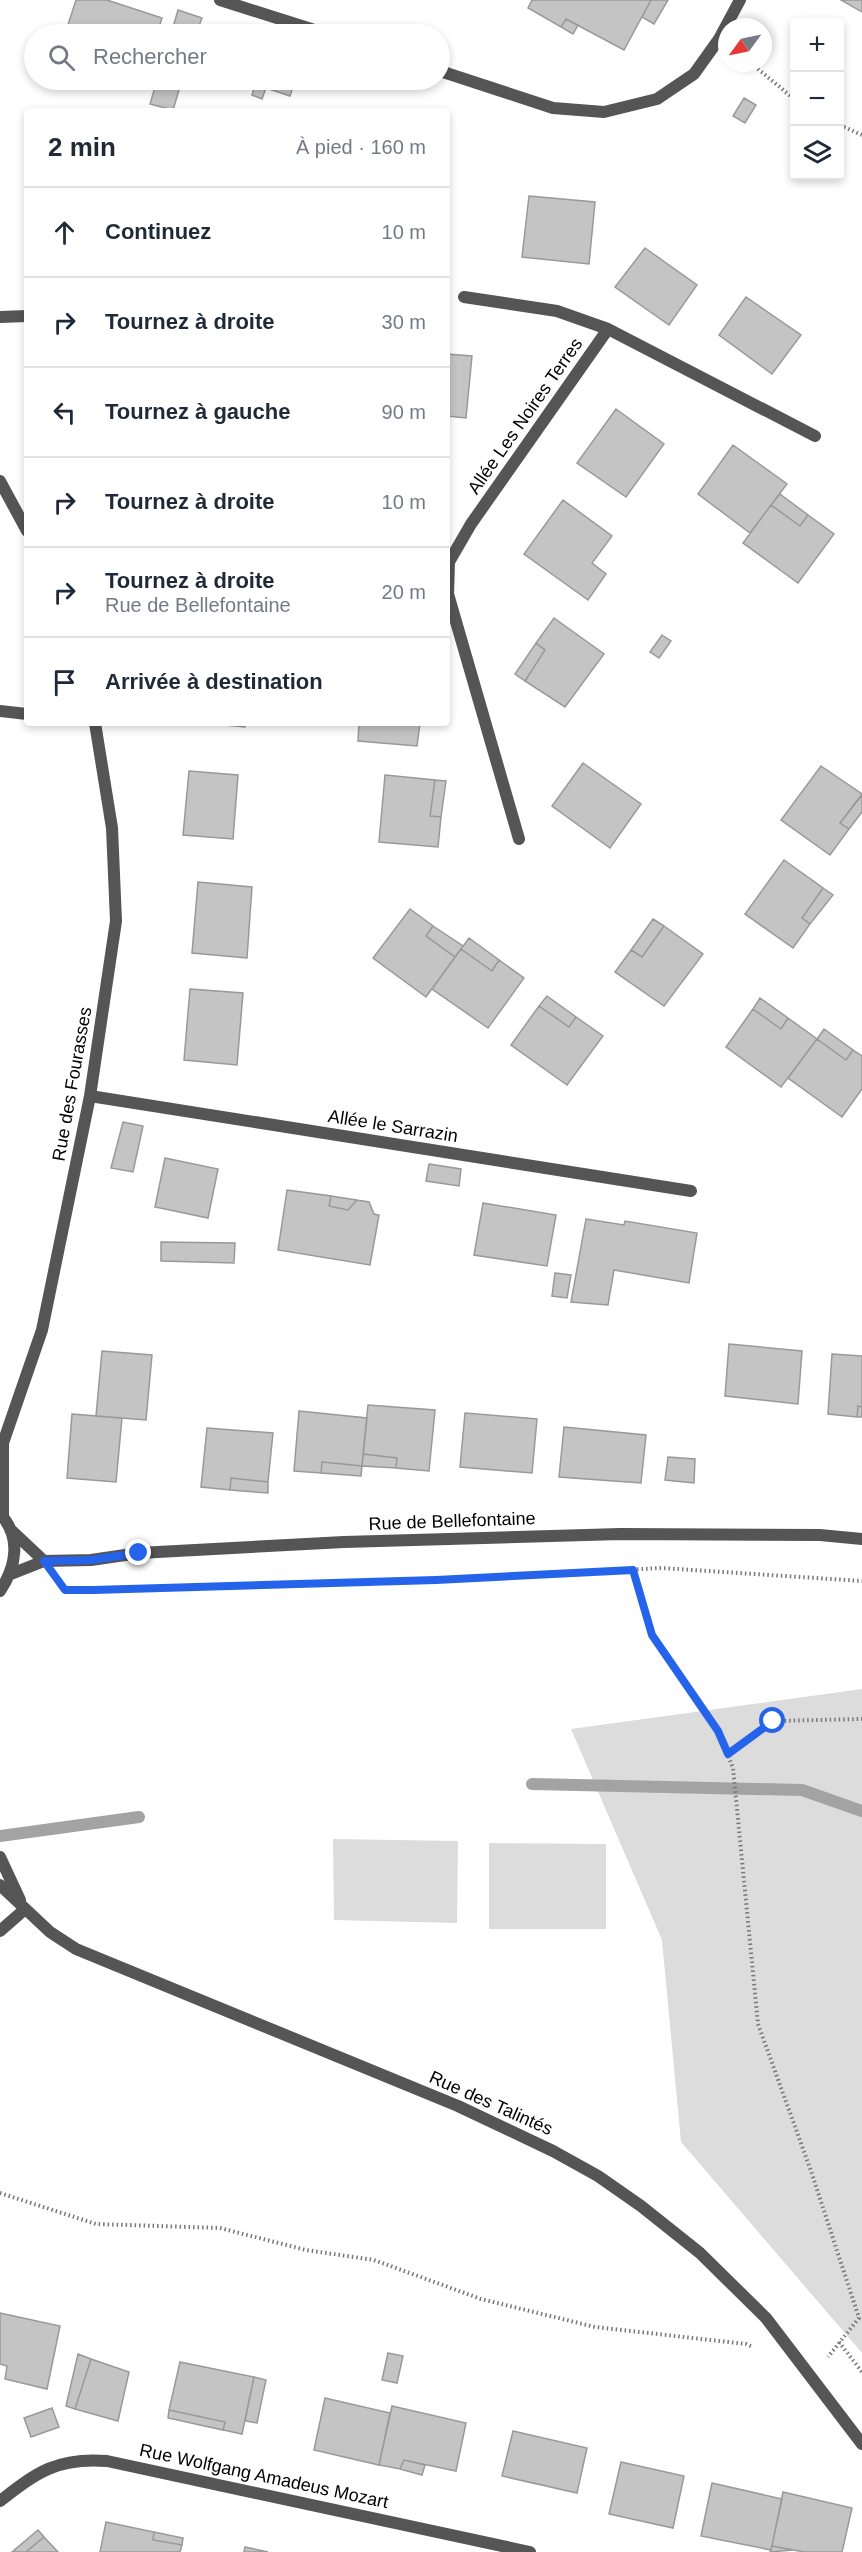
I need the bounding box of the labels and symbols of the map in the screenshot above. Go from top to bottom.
north arrow [718,18,772,72]
street label: Allée Les Noires Terres [464,334,586,498]
street label: Rue des Fourasses [49,1005,95,1163]
street label: Allée le Sarrazin [327,1106,459,1146]
street label: Rue de Bellefontaine [368,1508,536,1534]
route end [125,1539,151,1565]
route start [759,1707,785,1733]
street label: Rue des Talintés [426,2067,556,2139]
street label: Rue Wolfgang Amadeus Mozart [138,2440,390,2512]

